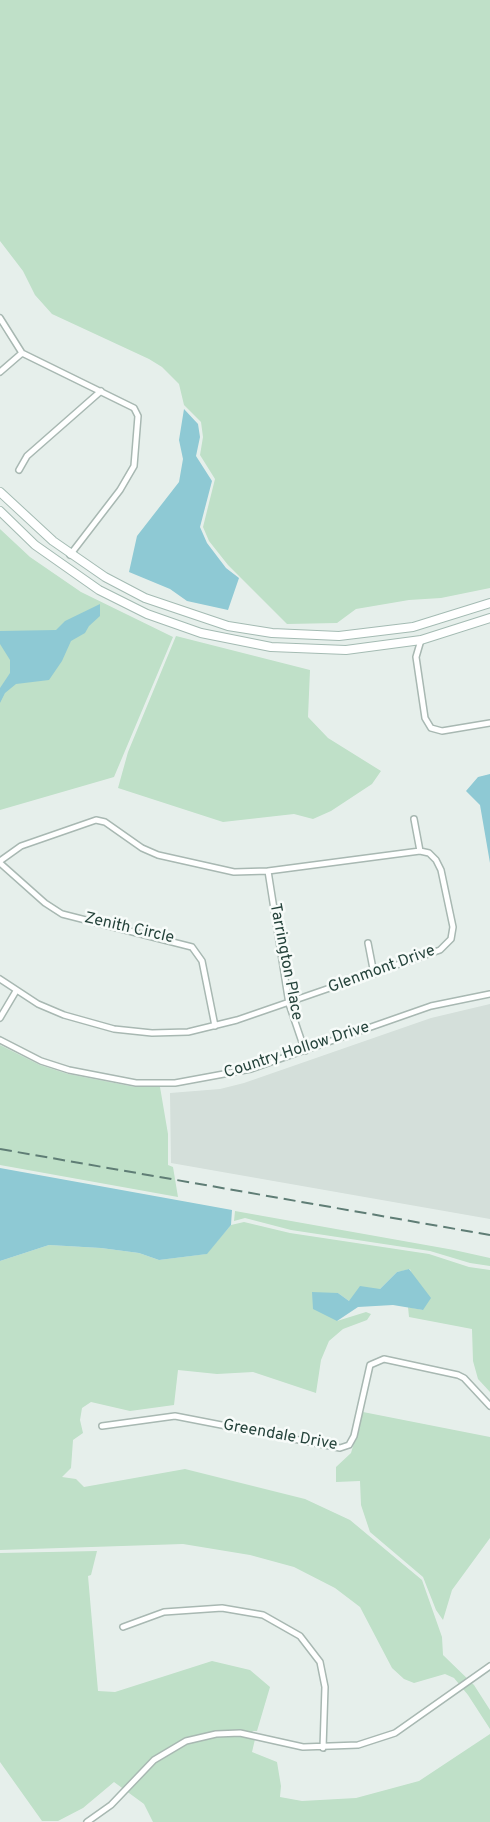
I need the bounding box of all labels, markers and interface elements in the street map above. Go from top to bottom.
street label: Tarrington Place [264,902,306,1022]
street label: Zenith Circle [82,909,176,949]
street label: Glenmont Drive [326,942,438,998]
street label: Country Hollow Drive [222,1018,372,1084]
street label: Greendale Drive [221,1417,339,1455]

